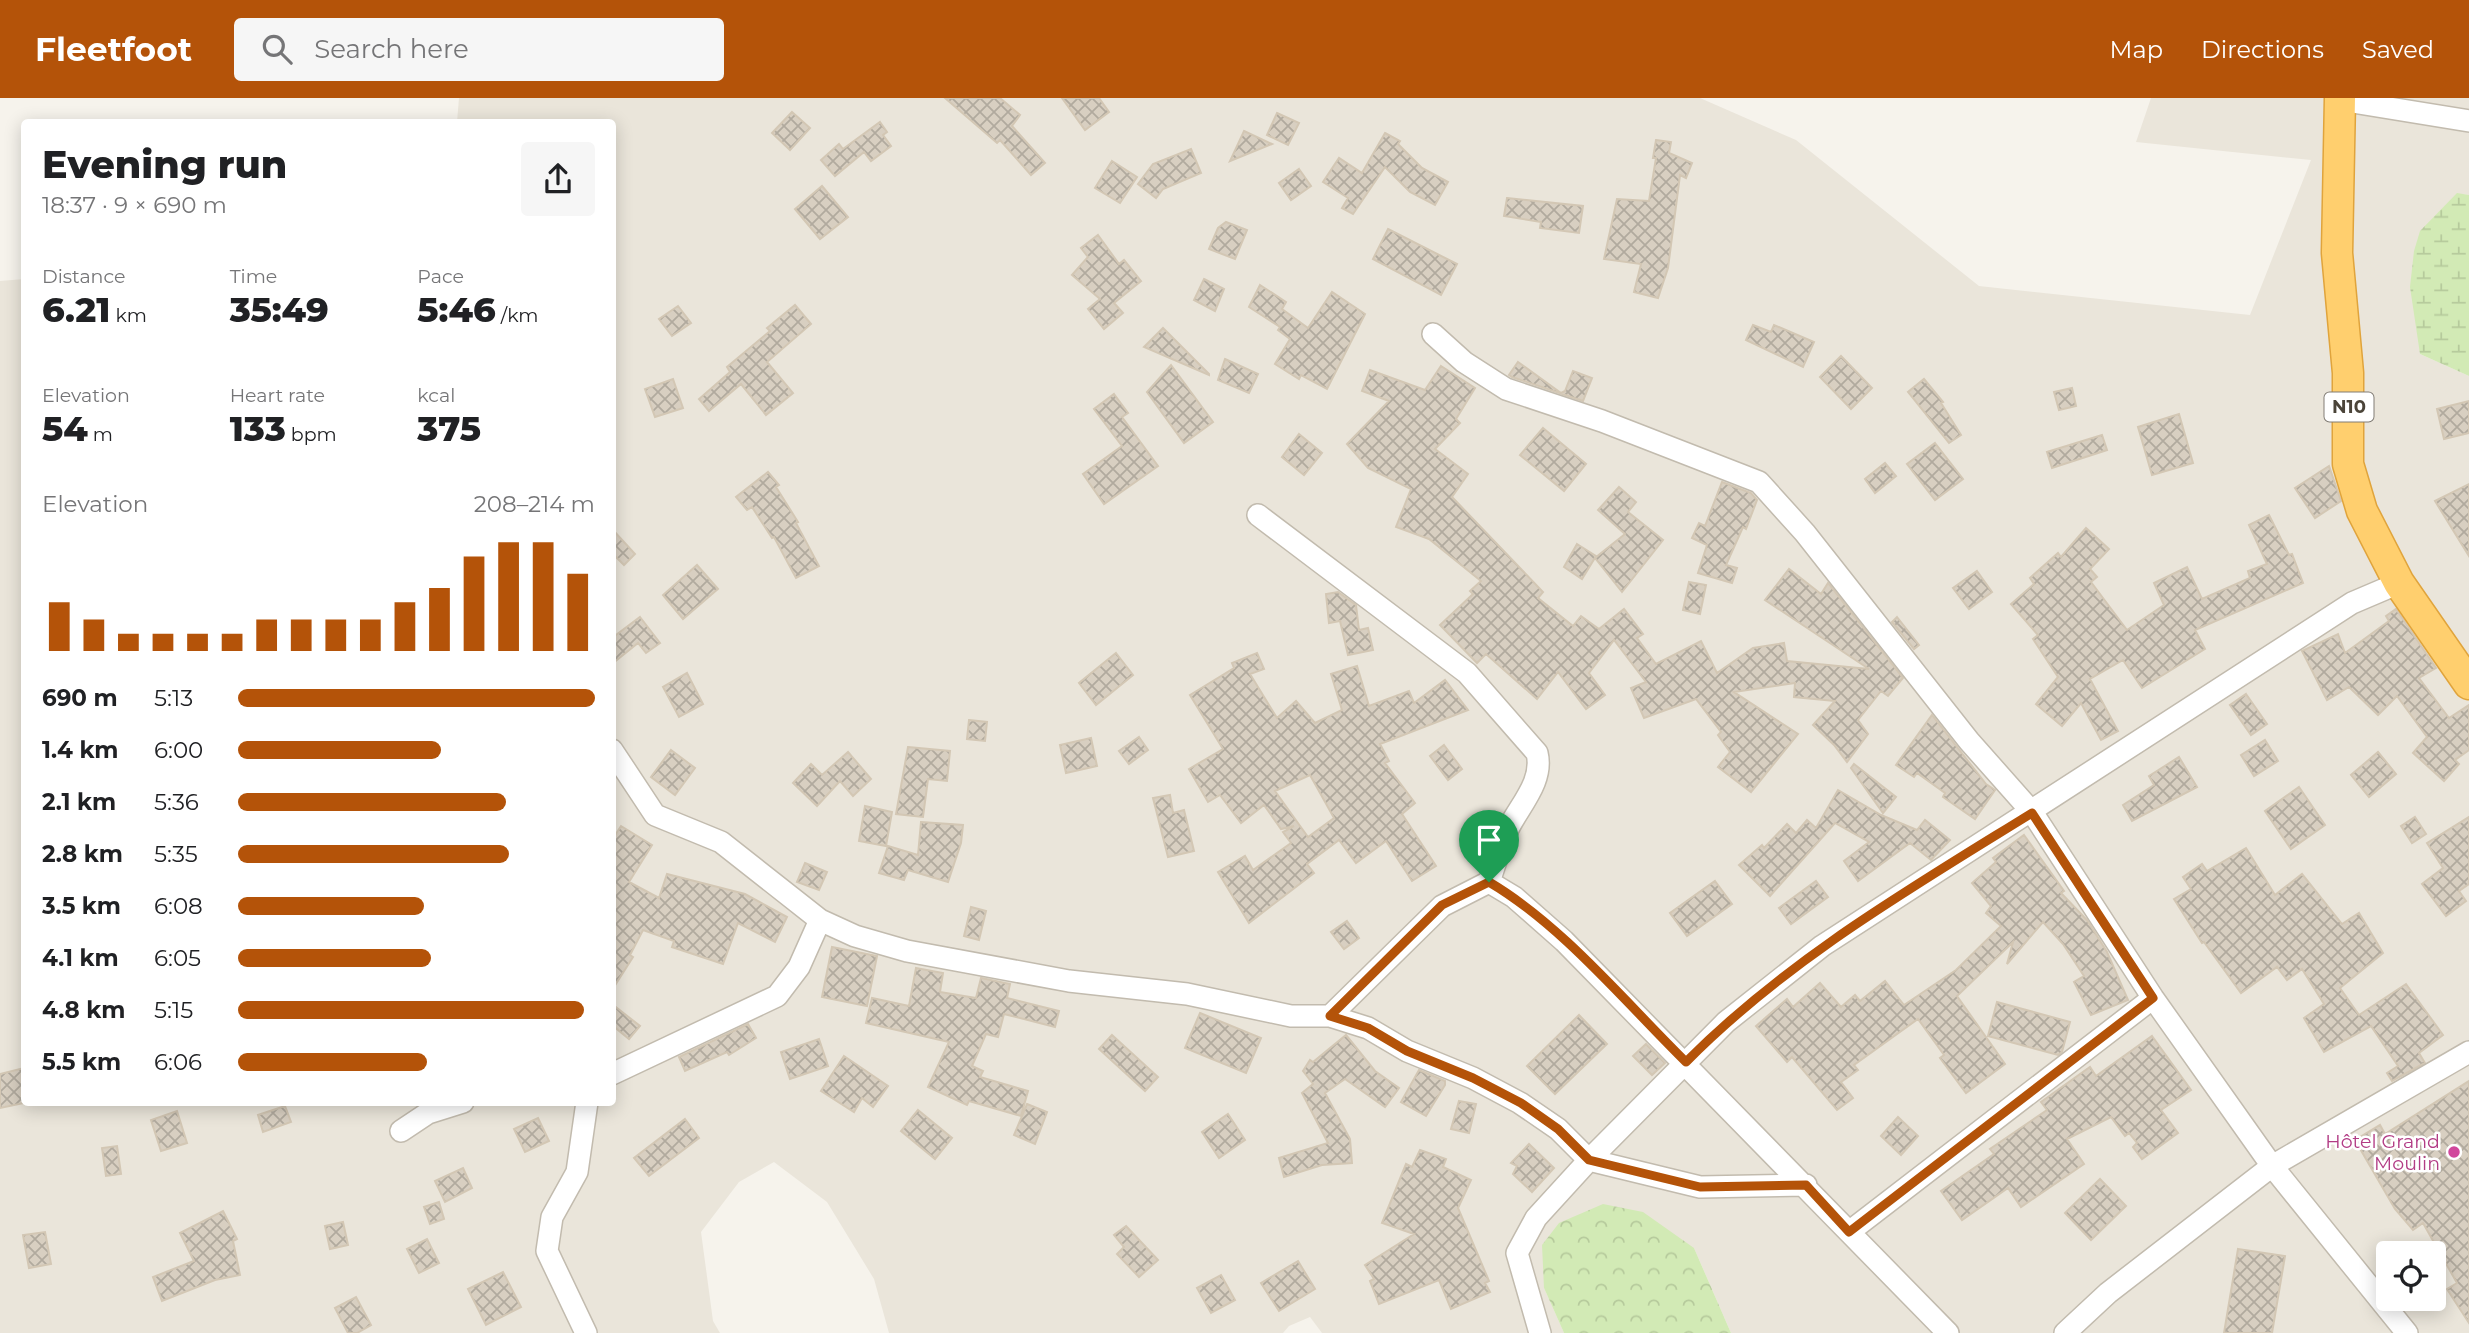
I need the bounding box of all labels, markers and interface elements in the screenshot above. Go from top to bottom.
search box [234,18,724,81]
text: Fleetfoot [35,29,192,69]
icon: search [258,30,296,68]
text: Search here [314,33,469,65]
text: Map [2110,35,2163,64]
text: Directions [2201,35,2324,64]
text: Saved [2362,35,2434,64]
text: Evening run [42,141,287,188]
button: share [521,142,595,216]
text: 18:37 · 9 × 690 m [42,191,227,219]
text: Distance [42,265,125,288]
text: Time [230,265,277,288]
text: Pace [417,265,464,288]
text: 6.21 [42,288,110,331]
text: 35:49 [230,288,329,331]
text: 5:46 [417,288,496,331]
text: km [110,304,147,327]
text: /km [496,304,539,327]
text: Elevation [42,384,130,407]
text: Heart rate [230,384,325,407]
text: kcal [417,384,455,407]
road number: N10 [2324,393,2374,422]
text: 54 [42,407,88,450]
text: 133 [230,407,286,450]
text: 375 [417,407,481,450]
text: m [88,423,113,446]
text: bpm [286,423,337,446]
text: Elevation [42,490,148,518]
text: 208–214 m [474,490,595,518]
text: 690 m [42,684,118,712]
text: 5:13 [154,684,193,712]
text: 1.4 km [42,736,119,764]
text: 6:00 [154,736,203,764]
text: 2.1 km [42,788,116,816]
text: 5:36 [154,788,199,816]
pin [1459,810,1519,882]
icon: arrive [1470,821,1508,859]
text: 2.8 km [42,840,123,868]
text: 5:35 [154,840,198,868]
text: 3.5 km [42,892,121,920]
text: 6:08 [154,892,203,920]
text: 4.1 km [42,944,119,972]
text: 6:05 [154,944,201,972]
text: 4.8 km [42,996,125,1024]
text: 5:15 [154,996,193,1024]
text: 5.5 km [42,1048,121,1076]
text: 6:06 [154,1048,202,1076]
place label: Hôtel Grand Moulin [2325,1130,2440,1175]
marker: Hôtel Grand Moulin [2446,1144,2462,1160]
map controls [2376,1241,2446,1311]
button: locate [2376,1241,2446,1311]

